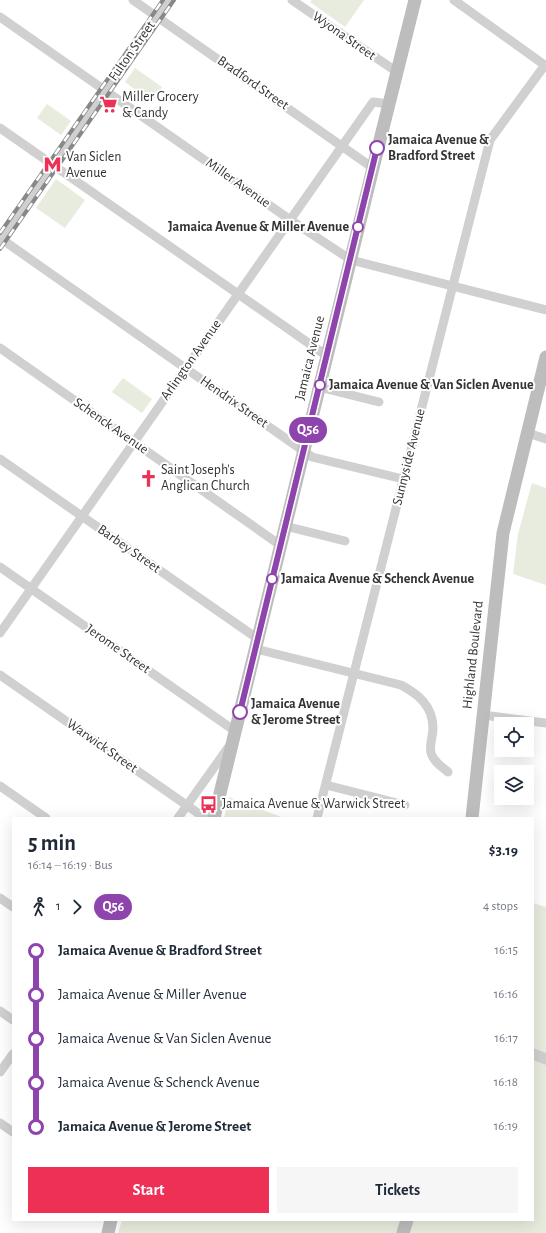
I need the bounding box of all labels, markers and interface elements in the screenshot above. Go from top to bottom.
street label: Wyona Street [310,9,379,63]
street label: Fulton Street [106,18,158,83]
street label: Bradford Street [215,53,292,113]
place label: Miller Grocery & Candy [122,90,199,120]
supermarket icon: Miller Grocery & Candy [99,95,119,115]
place label: Jamaica Avenue & Bradford Street [388,133,489,163]
marker: Jamaica Avenue & Bradford Street [369,140,385,156]
place label: Van Siclen Avenue [66,150,122,180]
metro station icon: Van Siclen Avenue [43,155,63,175]
street label: Miller Avenue [203,156,273,210]
place label: Jamaica Avenue & Miller Avenue [168,220,349,234]
marker: Jamaica Avenue & Miller Avenue [352,221,364,233]
street label: Jamaica Avenue [293,314,327,402]
street label: Arlington Avenue [158,317,224,403]
street label: Hendrix Street [197,373,271,431]
place label: Jamaica Avenue & Van Siclen Avenue [329,378,534,392]
marker: Jamaica Avenue & Van Siclen Avenue [314,379,326,391]
street label: Schenck Avenue [71,395,151,457]
street label: Sunnyside Avenue [390,407,428,507]
line badge: Q56 [285,417,331,443]
text: Q56 [297,423,319,437]
place label: Saint Joseph's Anglican Church [161,463,250,493]
church icon: Saint Joseph's Anglican Church [138,468,158,488]
street label: Barbey Street [95,522,163,576]
place label: Jamaica Avenue & Schenck Avenue [281,572,475,586]
marker: Jamaica Avenue & Schenck Avenue [266,573,278,585]
street label: Highland Boulevard [460,600,486,710]
street label: Jerome Street [83,622,153,676]
place label: Jamaica Avenue & Jerome Street [251,697,341,727]
marker: Jamaica Avenue & Jerome Street [232,704,248,720]
street label: Warwick Street [64,717,140,776]
map controls [494,717,534,805]
button: locate [494,717,534,757]
button: layers [494,765,534,805]
bus stop icon: Jamaica Avenue & Warwick Street [199,794,219,814]
place label: Jamaica Avenue & Warwick Street [222,797,406,811]
text: 5 min [28,832,76,854]
text: $3.19 [489,843,518,858]
text: 16:14 – 16:19 · Bus [28,859,113,872]
icon: walk [28,896,50,918]
icon: forward [66,896,88,918]
text: 1 [56,900,60,913]
text: Q56 [102,900,124,914]
text: 4 stops [483,900,518,913]
text: Jamaica Avenue & Bradford Street [58,943,262,958]
text: 16:15 [495,944,518,957]
text: Jamaica Avenue & Miller Avenue [58,987,247,1002]
text: 16:16 [494,988,518,1001]
text: Jamaica Avenue & Van Siclen Avenue [58,1031,272,1046]
text: 16:17 [495,1032,518,1045]
text: Jamaica Avenue & Schenck Avenue [58,1075,260,1090]
text: 16:18 [494,1076,518,1089]
text: Jamaica Avenue & Jerome Street [58,1119,251,1134]
text: 16:19 [494,1120,518,1133]
button: Start [28,1167,269,1213]
button: Tickets [277,1167,518,1213]

